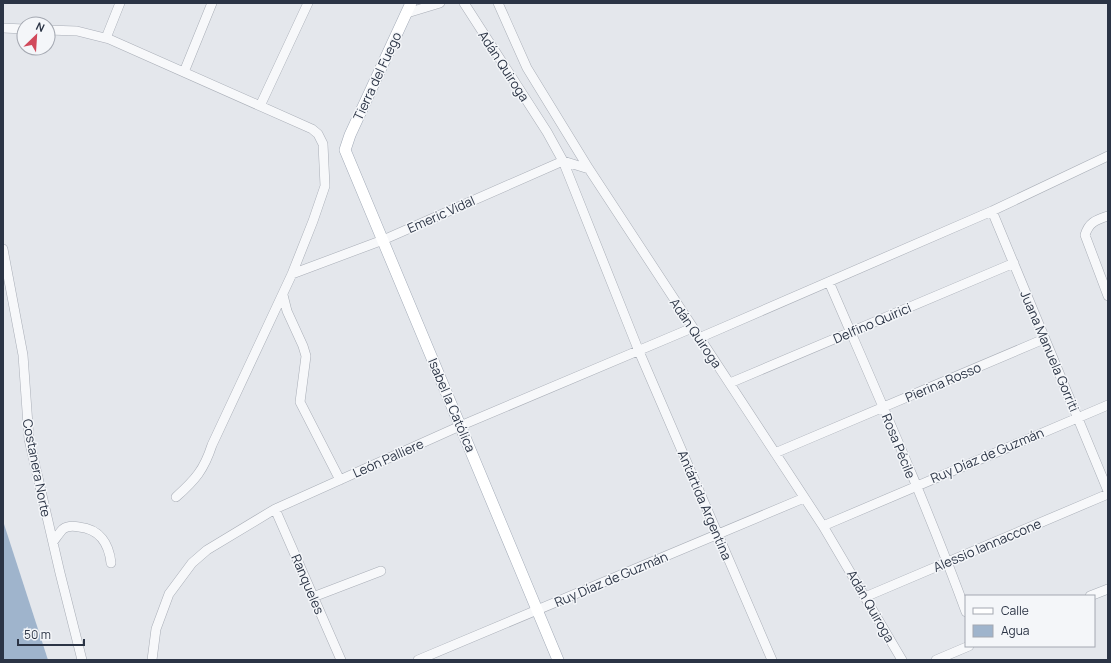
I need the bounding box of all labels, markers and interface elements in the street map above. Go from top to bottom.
north arrow [16,16,56,56]
text: N [34,18,47,35]
street label: Adán Quiroga [474,27,534,105]
street label: Tierra del Fuego [349,29,405,123]
street label: Emeric Vidal [404,191,478,237]
street label: Juana Manuela Gorriti [1016,288,1084,414]
street label: Adán Quiroga [666,294,726,372]
street label: Delfino Quirici [830,298,914,348]
street label: Isabel la Católica [424,355,480,455]
street label: Pierina Rosso [902,358,984,406]
street label: Rosa Pécile [878,411,920,482]
street label: Costanera Norte [19,417,55,519]
street label: Ruy Díaz de Guzmán [928,423,1046,487]
street label: León Palliere [350,434,427,482]
street label: Antártida Argentina [674,447,736,563]
street label: Alessio Iannaccone [930,514,1044,576]
street label: Ruy Díaz de Guzmán [552,547,670,611]
street label: Ranqueles [287,551,329,617]
street label: Adán Quiroga [843,567,899,645]
legend [965,595,1095,647]
text: Calle [1001,602,1029,619]
scale bar [18,621,84,647]
text: Agua [1001,622,1030,639]
text: 50 m [24,626,51,643]

